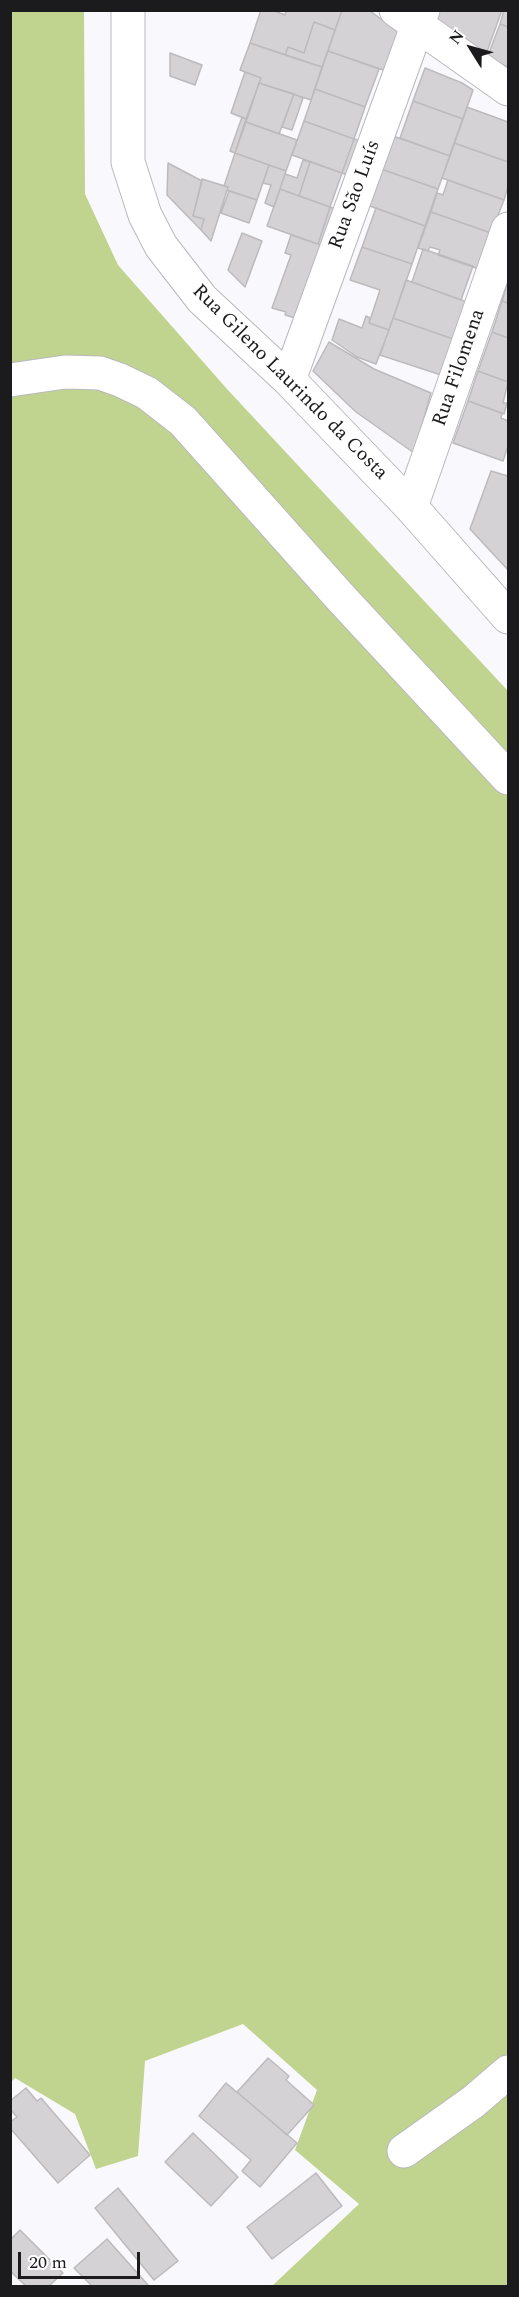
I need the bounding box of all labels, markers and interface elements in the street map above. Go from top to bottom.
north arrow [441,18,501,78]
text: N [443,25,470,50]
street label: Rua São Luís [325,137,387,253]
street label: Rua Gileno Laurindo da Costa [186,280,392,486]
street label: Rua Filomena [429,306,491,430]
scale bar [21,2240,142,2278]
text: 20 m [29,2249,67,2276]

